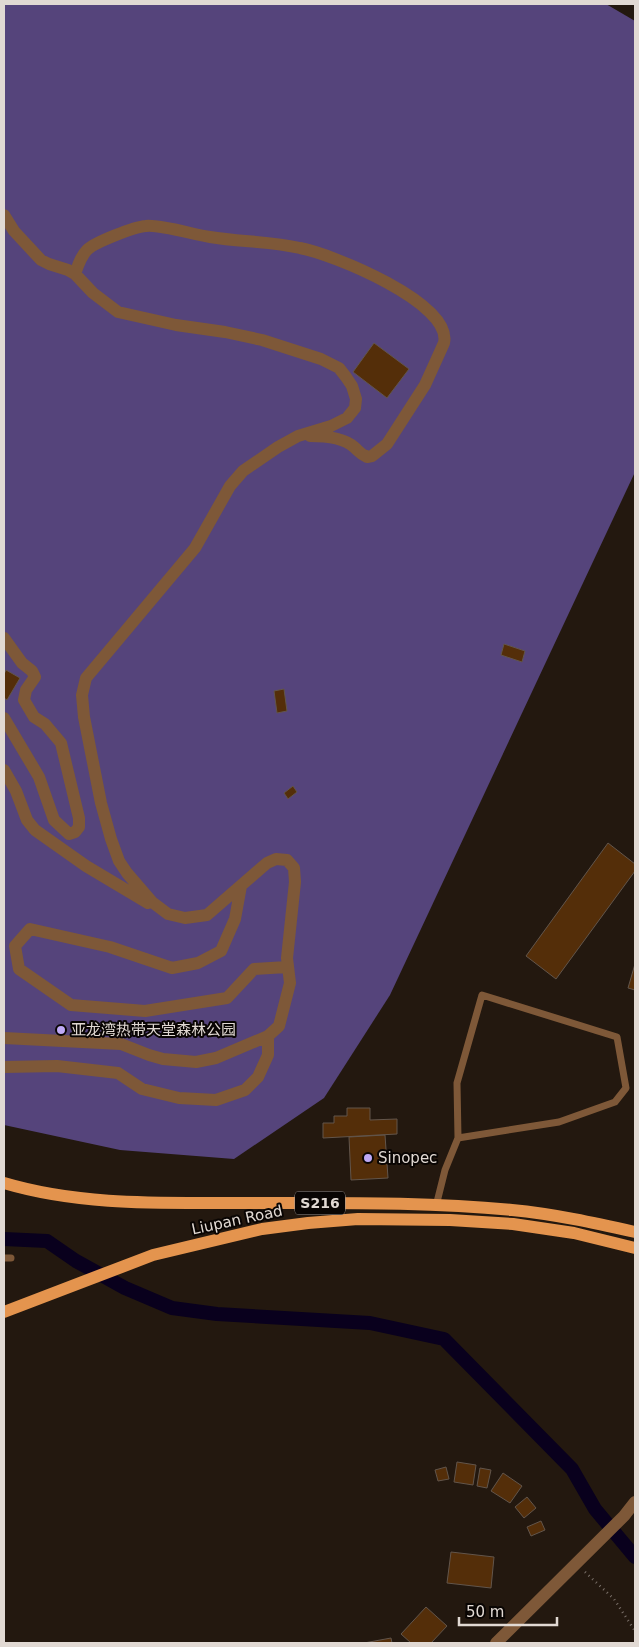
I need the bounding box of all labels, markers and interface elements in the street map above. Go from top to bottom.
place label: 亚龙湾热带天堂森林公园 [71,1021,236,1039]
marker: 亚龙湾热带天堂森林公园 [55,1024,67,1036]
place label: Sinopec [378,1149,437,1167]
marker: Sinopec [362,1152,374,1164]
road number: S216 [295,1192,345,1214]
street label: Liupan Road [190,1202,284,1238]
scale bar [459,1594,556,1626]
text: 50 m [466,1603,504,1621]

